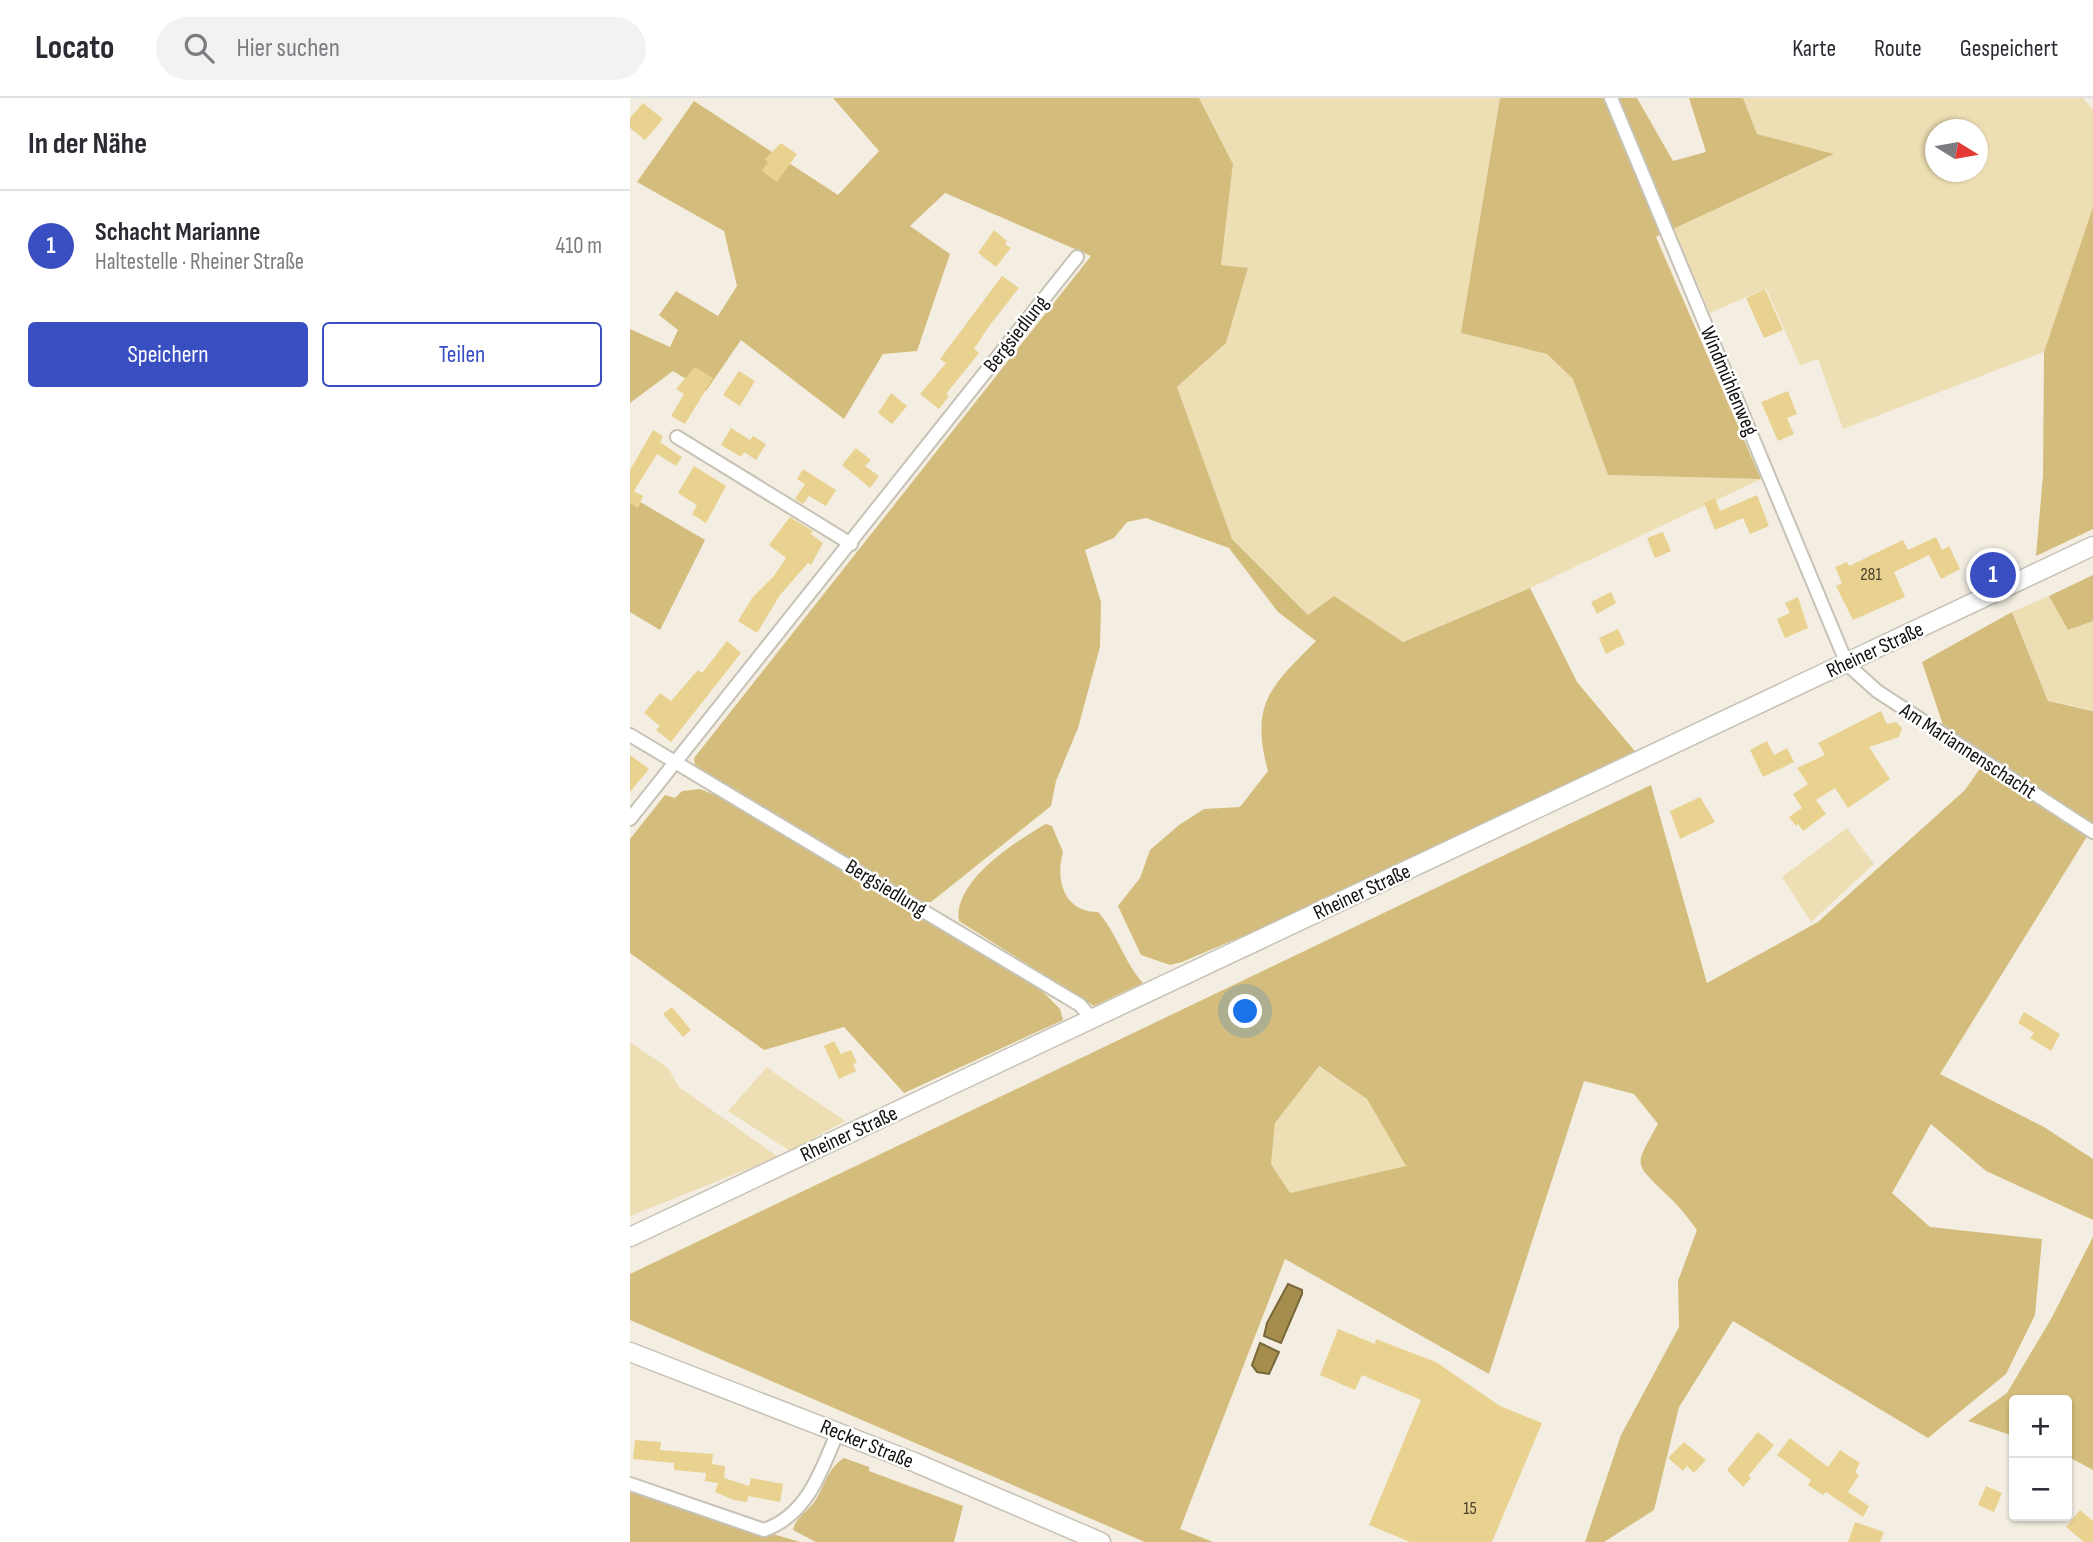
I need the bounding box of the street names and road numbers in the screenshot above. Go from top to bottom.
street label: Bergsiedlung [978,291,1054,377]
street label: Windmühlenweg [1695,323,1763,439]
street label: Rheiner Straße [1822,617,1928,683]
street label: Am Mariannenschacht [1894,697,2041,804]
street label: Bergsiedlung [841,854,931,922]
street label: Rheiner Straße [1309,859,1415,925]
street label: Rheiner Straße [796,1101,902,1167]
street label: Recker Straße [817,1414,917,1474]

